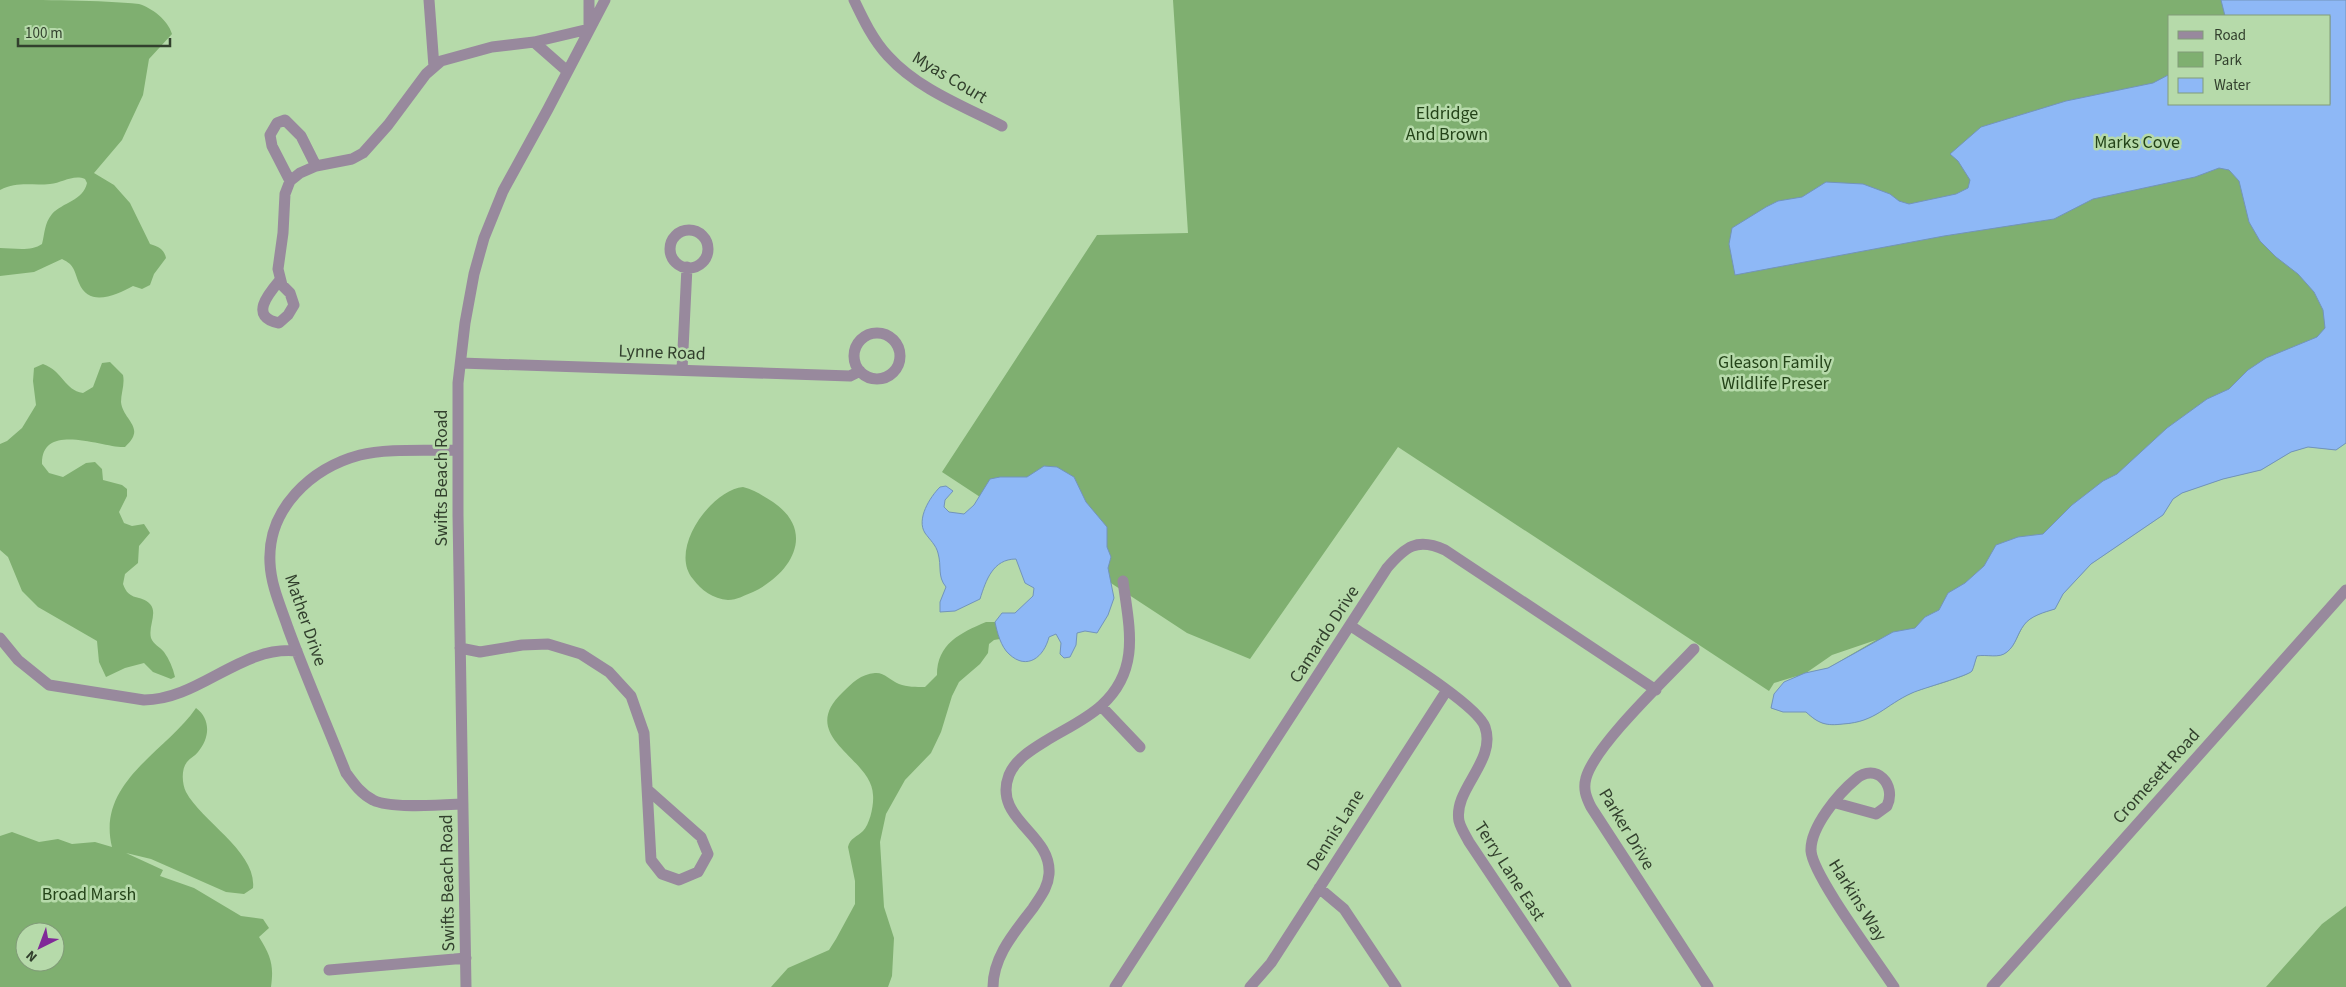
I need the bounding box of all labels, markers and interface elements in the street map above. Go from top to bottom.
scale bar [18,15,170,47]
legend [2168,15,2331,105]
text: 100 m [25,23,63,44]
text: Road [2214,25,2246,46]
street label: Myas Court [908,45,992,110]
text: Park [2214,50,2243,71]
text: Water [2214,75,2251,96]
park label: Eldridge And Brown [1406,101,1488,147]
park label: Marks Cove [2094,130,2180,155]
street label: Lynne Road [618,338,706,367]
park label: Gleason Family Wildlife Preser [1718,350,1833,396]
street label: Swifts Beach Road [429,409,454,547]
street label: Mather Drive [278,571,333,669]
street label: Camardo Drive [1283,581,1365,688]
street label: Cromesett Road [2107,723,2206,829]
street label: Parker Drive [1592,784,1661,875]
street label: Dennis Lane [1300,785,1370,876]
street label: Swifts Beach Road [434,814,461,952]
street label: Terry Lane East [1468,817,1551,926]
street label: Harkins Way [1822,854,1893,947]
park label: Broad Marsh [42,882,136,907]
north arrow [15,922,65,972]
text: N [22,945,42,966]

